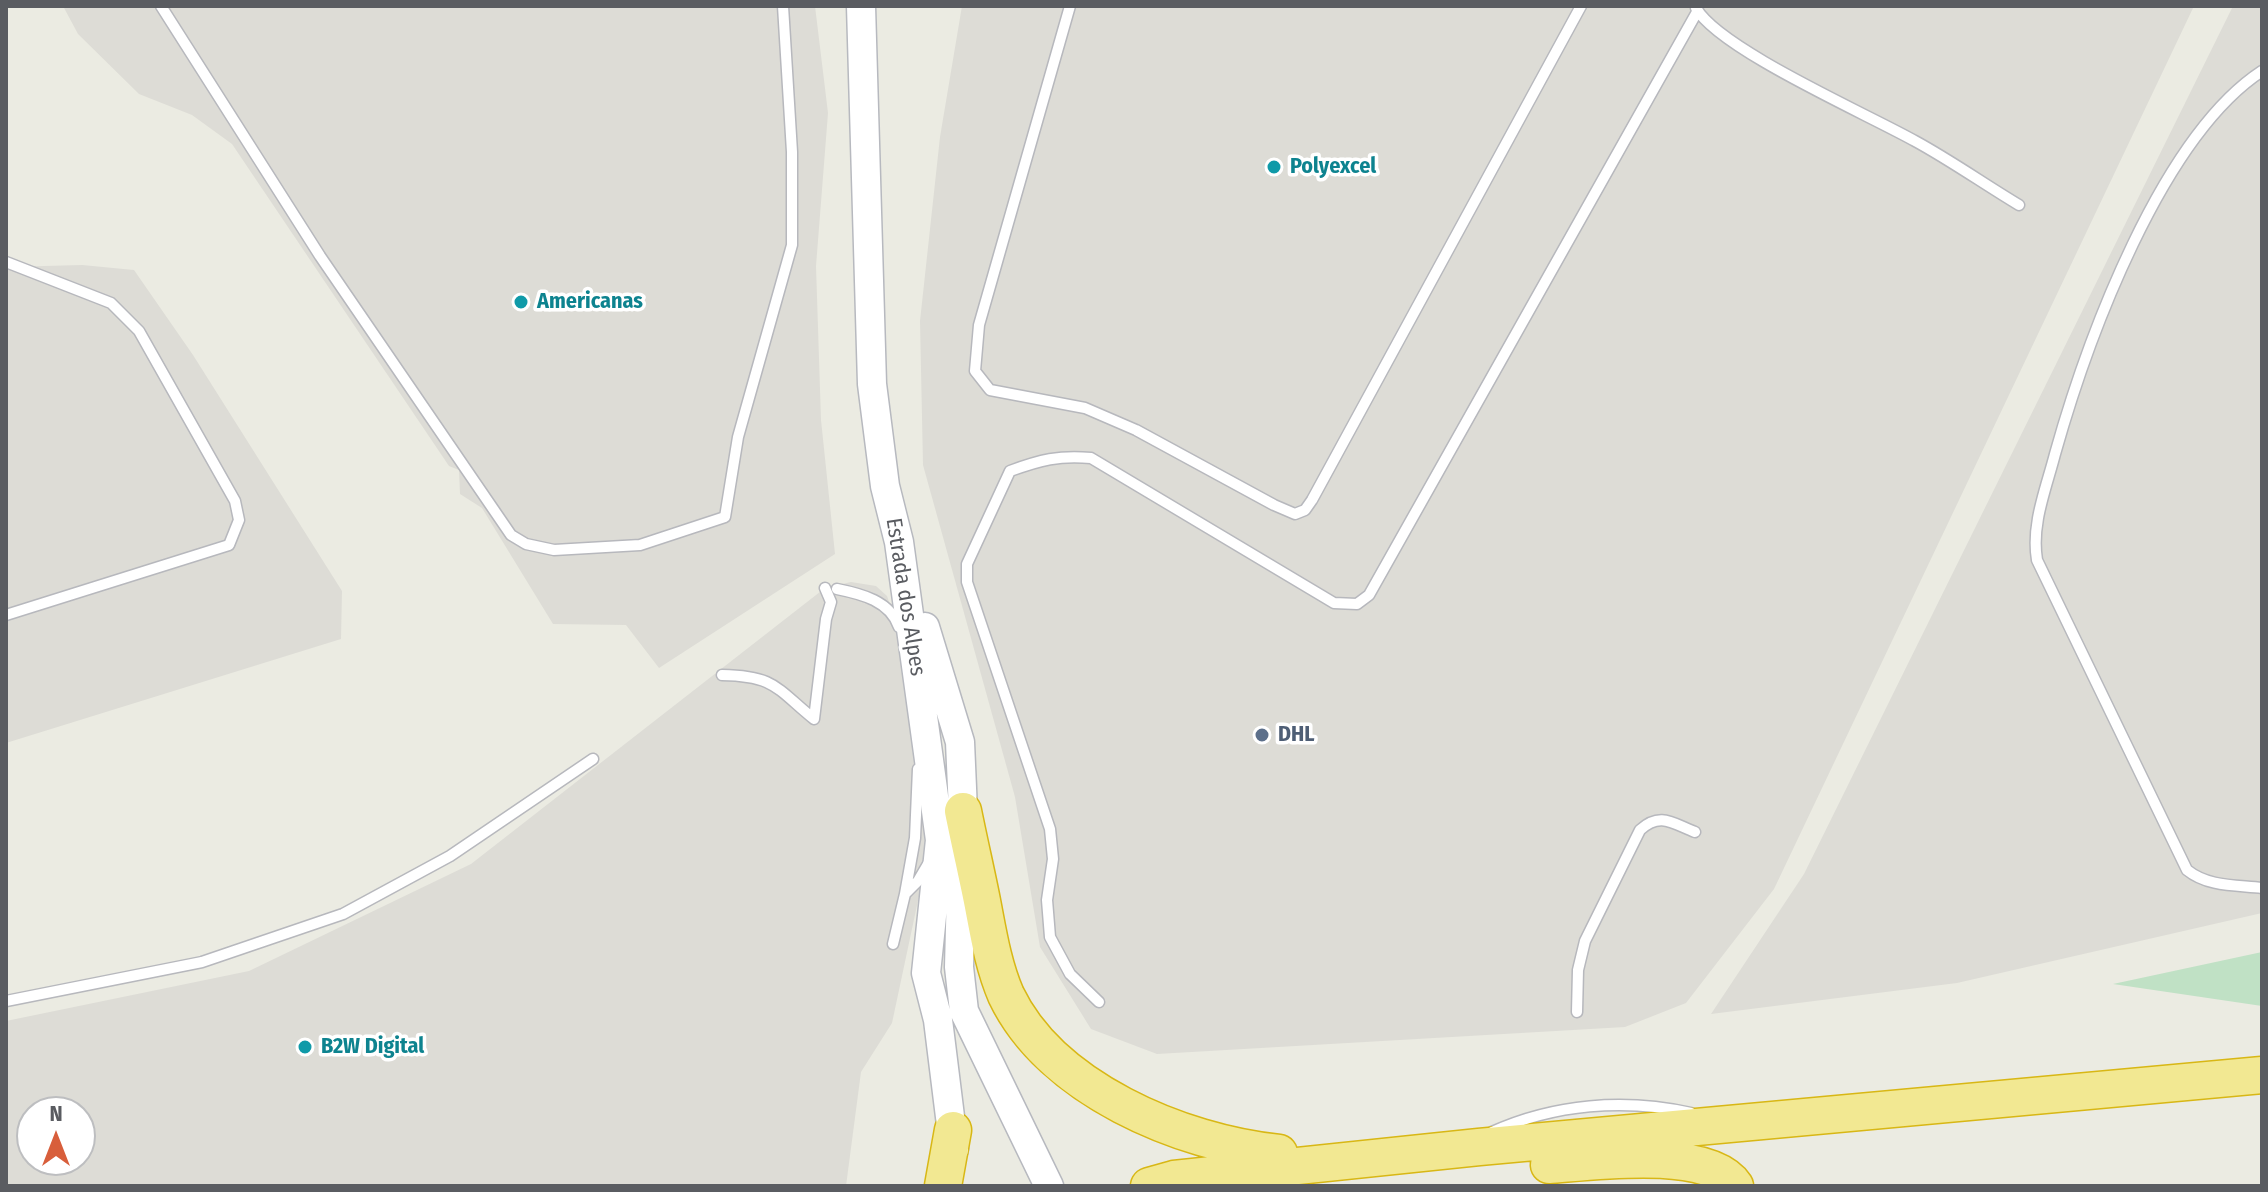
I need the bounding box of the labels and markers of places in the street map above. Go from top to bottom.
place label: Polyexcel [1290,154,1376,180]
marker: Polyexcel [1265,158,1283,176]
place label: Americanas [537,289,643,315]
marker: Americanas [512,293,530,311]
place label: DHL [1278,722,1315,748]
marker: DHL [1253,726,1271,744]
place label: B2W Digital [321,1034,424,1060]
marker: B2W Digital [296,1038,314,1056]

